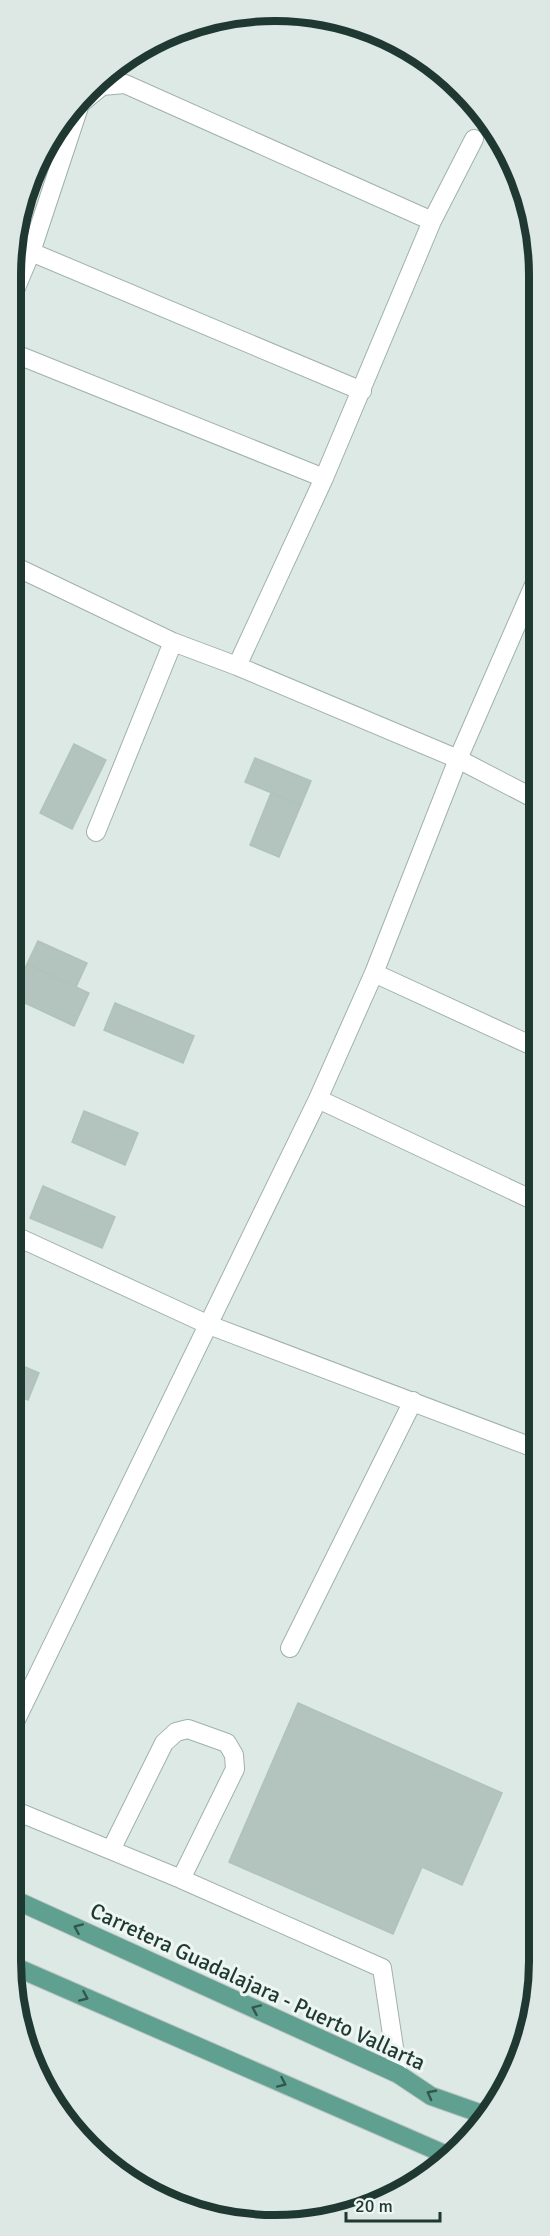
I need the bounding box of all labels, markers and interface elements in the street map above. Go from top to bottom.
street label: Carretera Guadalajara - Puerto Vallarta [86,1897,430,2076]
one-way arrow [74,1924,85,1936]
one-way arrow [78,1990,89,2002]
one-way arrow [251,2004,262,2016]
one-way arrow [276,2076,287,2088]
one-way arrow [426,2090,437,2101]
scale bar [346,2185,440,2223]
text: 20 m [355,2195,393,2217]

